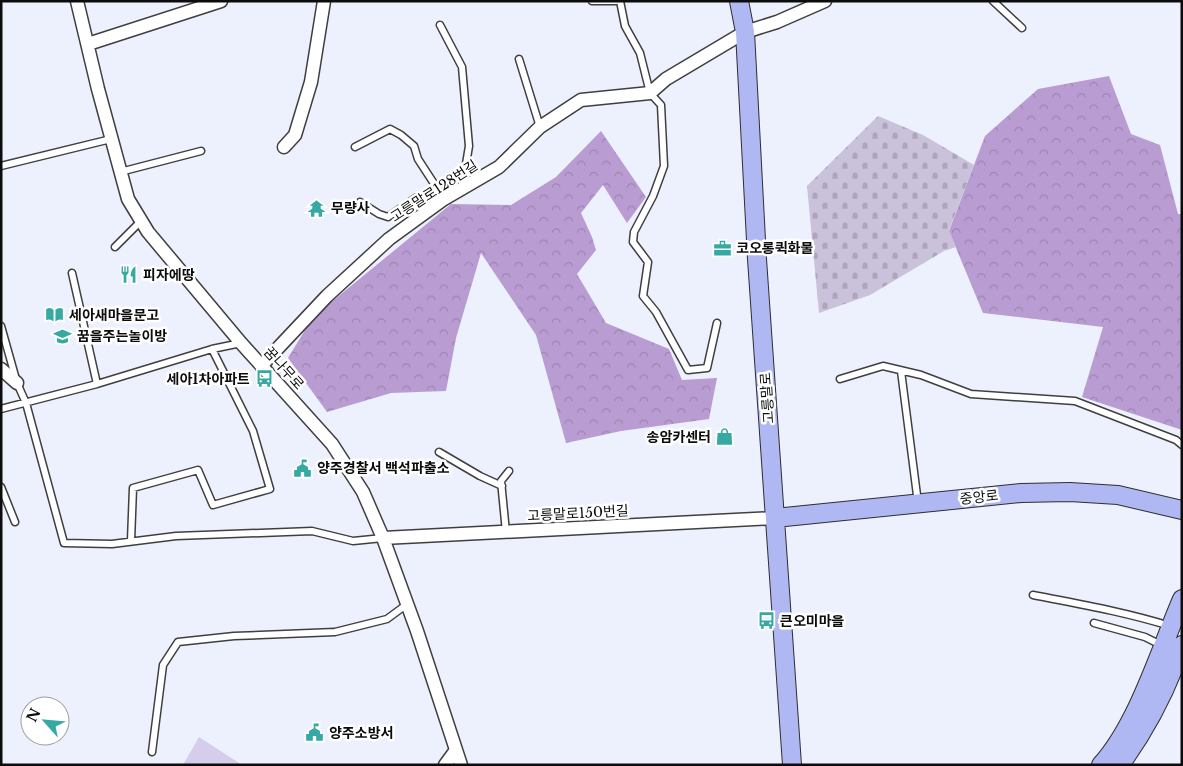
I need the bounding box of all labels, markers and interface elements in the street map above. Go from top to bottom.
street label: 고릉말로128번길 [387,156,481,226]
temple icon: 무량사 [307,198,327,218]
place label: 무량사 [331,199,370,217]
office icon: 코오롱퀵화물 [712,238,732,258]
place label: 코오롱퀵화물 [736,239,813,257]
restaurant icon: 피자에땅 [119,265,139,285]
place label: 피자에땅 [143,266,195,284]
library icon: 세아새마을문고 [45,305,65,325]
place label: 세아새마을문고 [69,306,159,324]
school or university icon: 꿈을주는놀이방 [53,326,73,346]
place label: 꿈을주는놀이방 [77,327,167,345]
street label: 꿈나무로 [260,343,308,393]
bus stop icon: 세아1차아파트 [254,369,274,389]
place label: 세아1차아파트 [167,370,250,388]
street label: 고릉말로 [756,372,778,424]
shop icon: 송암카센터 [715,427,735,447]
place label: 송암카센터 [647,428,711,446]
public building icon: 양주경찰서 백석파출소 [293,458,313,478]
place label: 양주경찰서 백석파출소 [317,459,450,477]
street label: 중앙로 [959,486,999,508]
street label: 고릉말로150번길 [527,501,629,525]
bus stop icon: 큰오미마을 [756,611,776,631]
place label: 큰오미마을 [780,612,845,630]
north arrow [20,696,70,746]
text: N [22,705,44,725]
public building icon: 양주소방서 [305,723,325,743]
place label: 양주소방서 [329,724,393,742]

